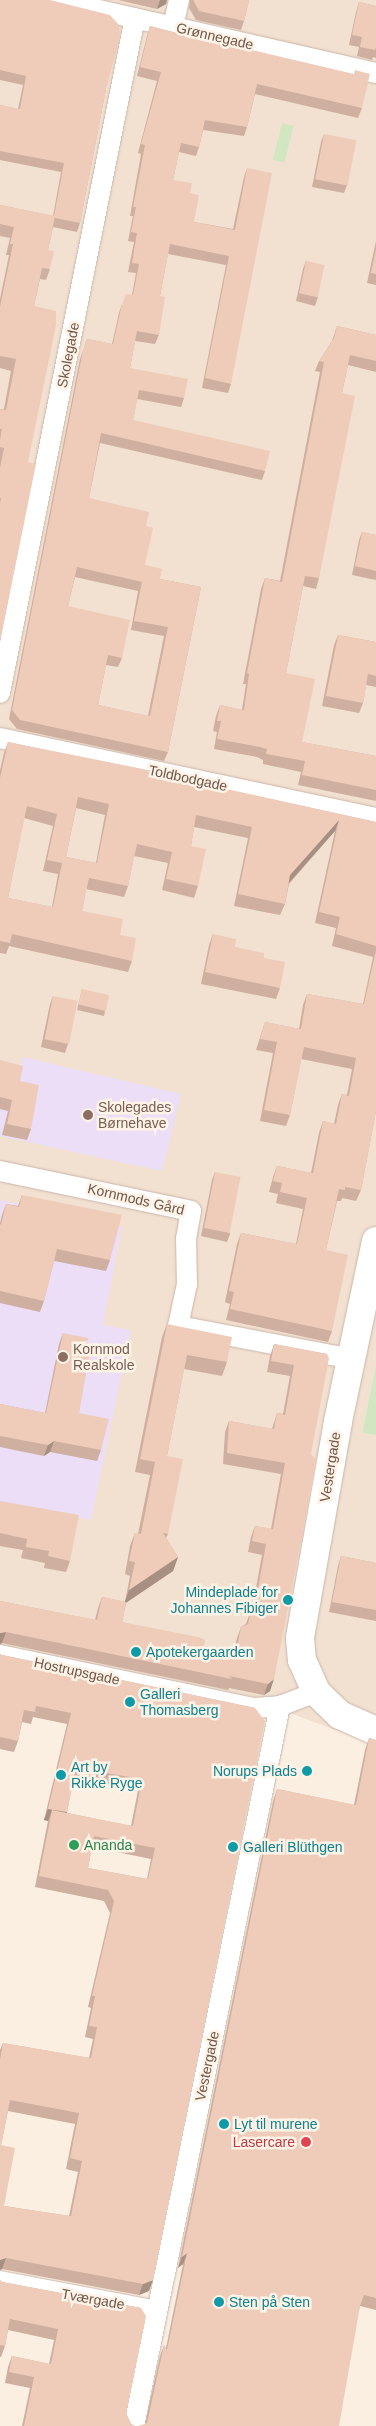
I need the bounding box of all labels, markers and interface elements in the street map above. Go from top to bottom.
street label: Grønnegade [175,19,255,53]
street label: Skolegade [53,321,83,389]
street label: Toldbodgade [147,761,229,795]
place label: Skolegades Børnehave [98,1099,171,1132]
marker: Skolegades Børnehave [82,1109,94,1121]
street label: Kornmods Gård [86,1180,186,1218]
place label: Kornmod Realskole [73,1341,134,1374]
marker: Kornmod Realskole [57,1351,69,1363]
street label: Vestergade [316,1431,344,1503]
place label: Mindeplade for Johannes Fibiger [171,1584,278,1616]
marker: Mindeplade for Johannes Fibiger [282,1594,294,1606]
place label: Apotekergaarden [146,1644,253,1660]
marker: Apotekergaarden [130,1646,142,1658]
street label: Hostrupsgade [33,1654,121,1688]
place label: Galleri Thomasberg [140,1686,219,1718]
marker: Galleri Thomasberg [124,1696,136,1708]
place label: Art by Rikke Ryge [71,1759,143,1791]
place label: Norups Plads [213,1763,297,1779]
marker: Norups Plads [301,1765,313,1777]
marker: Art by Rikke Ryge [55,1769,67,1781]
place label: Ananda [84,1837,132,1853]
marker: Ananda [68,1839,80,1851]
place label: Galleri Blüthgen [243,1839,343,1855]
marker: Galleri Blüthgen [227,1841,239,1853]
street label: Vestergade [191,2030,223,2102]
place label: Lyt til murene [234,2116,318,2132]
marker: Lyt til murene [218,2118,230,2130]
place label: Lasercare [233,2134,295,2150]
marker: Lasercare [299,2135,313,2149]
street label: Tværgade [60,2285,126,2313]
place label: Sten på Sten [229,2294,310,2310]
marker: Sten på Sten [213,2296,225,2308]

